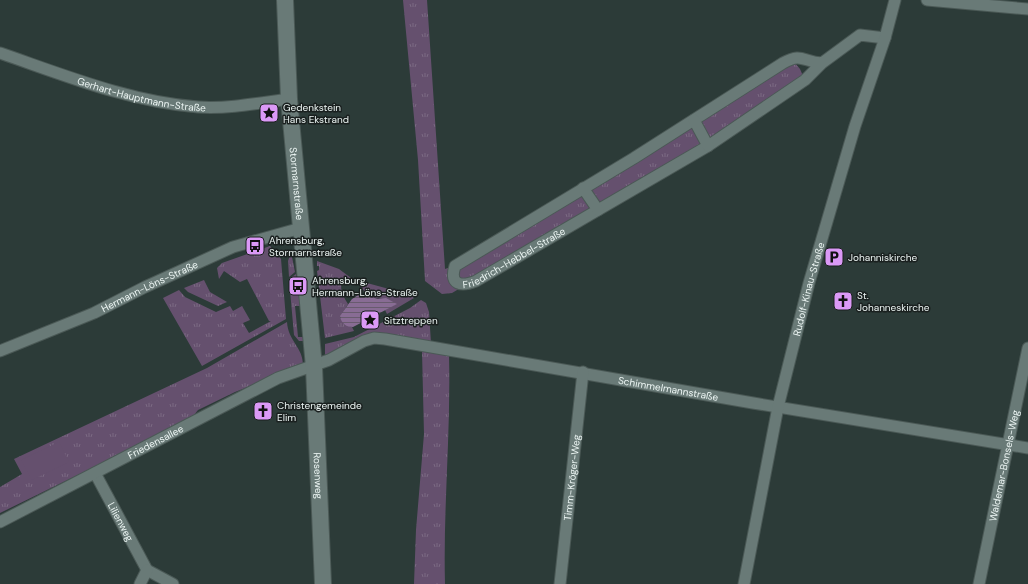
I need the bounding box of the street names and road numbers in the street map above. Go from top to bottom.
street label: Gerhart-Hauptmann-Straße [75,74,206,114]
street label: Stormarnstraße [287,147,306,221]
street label: Friedrich-Hebbel-Straße [462,224,568,291]
street label: Rudolf-Kinau-Straße [790,240,828,337]
street label: Hermann-Löns-Straße [99,258,200,315]
street label: Schimmelmannstraße [617,374,720,404]
street label: Waldemar-Bonsels-Weg [986,408,1022,523]
street label: Friedensallee [125,422,186,462]
street label: Timm-Kröger-Weg [561,434,583,521]
street label: Rosenweg [311,452,325,500]
street label: Lilienweg [105,500,136,544]

